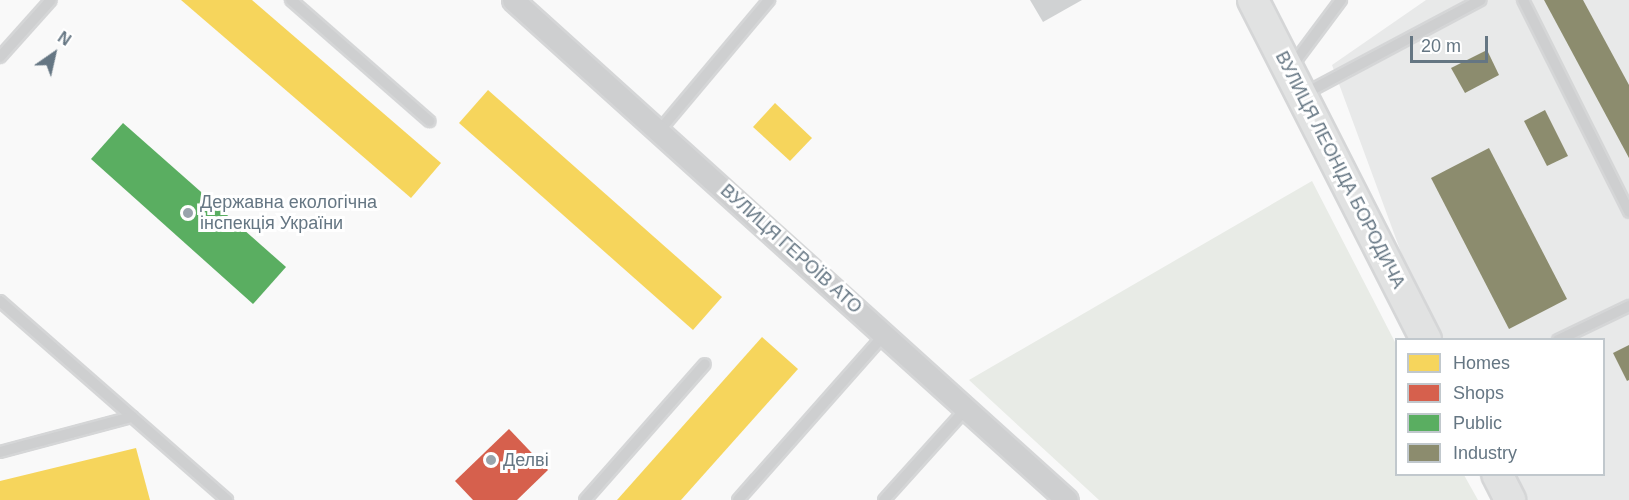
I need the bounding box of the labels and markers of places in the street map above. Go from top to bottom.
place label: Державна екологічна інспекція України [200,192,377,234]
marker: Державна екологічна інспекція України [181,206,195,220]
place label: Делві [503,449,549,471]
marker: Делві [484,453,498,467]

